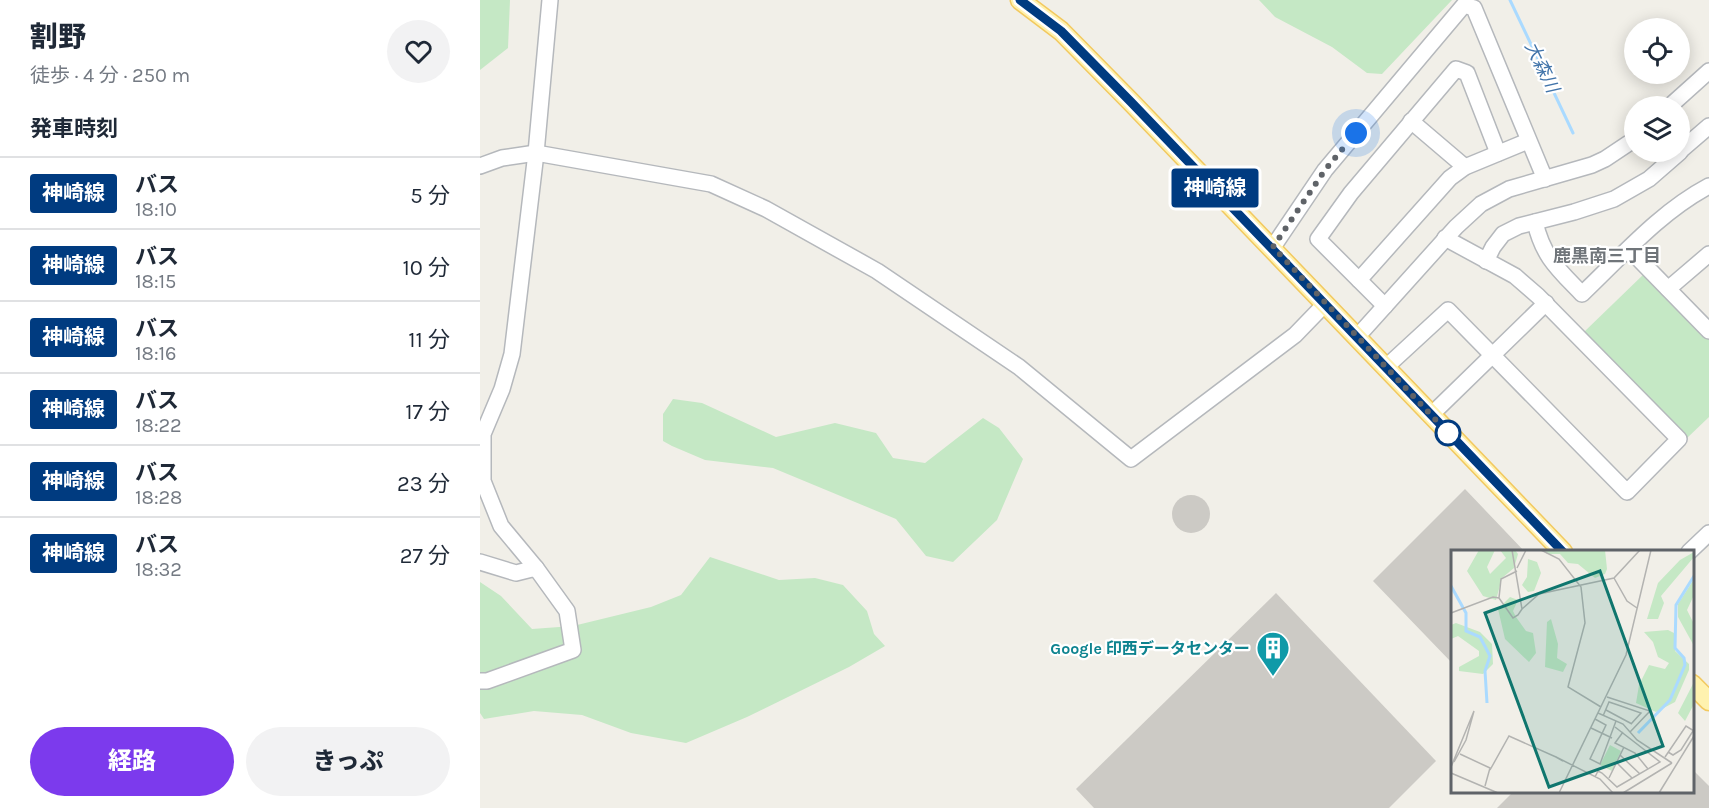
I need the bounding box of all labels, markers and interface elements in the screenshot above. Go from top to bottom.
map controls [1624,18,1690,162]
button: locate [1624,18,1690,84]
text: 割野 [30,20,86,53]
button: heart [387,20,450,83]
water label: 大森川 [1520,38,1565,98]
text: 徒歩 · 4 分 · 250 m [30,64,190,87]
button: layers [1624,96,1690,162]
text: 発車時刻 [30,116,118,142]
your location [1341,118,1371,148]
line badge: 神崎線 [1180,168,1250,207]
text: バス [135,172,179,198]
text: 神崎線 [1184,176,1247,200]
text: 神崎線 [42,181,105,205]
text: 5 分 [410,183,450,209]
text: 18:10 [135,198,177,221]
text: バス [135,244,179,270]
district label: 鹿黒南三丁目 [1553,245,1661,267]
text: 神崎線 [42,253,105,277]
text: 10 分 [402,255,450,281]
text: 18:15 [135,270,176,293]
text: バス [135,316,179,342]
text: 神崎線 [42,325,105,349]
text: 11 分 [408,327,450,353]
text: 18:16 [135,342,177,365]
text: バス [135,388,179,414]
text: 神崎線 [42,397,105,421]
text: 17 分 [405,399,450,425]
text: 18:22 [135,414,182,437]
unlabelled marker [1435,420,1461,446]
text: バス [135,460,179,486]
text: 神崎線 [42,469,105,493]
text: 23 分 [397,471,450,497]
text: 18:28 [135,486,182,509]
text: バス [135,532,179,558]
text: 神崎線 [42,541,105,565]
text: 27 分 [400,543,450,569]
inset map [1451,550,1694,793]
text: 18:32 [135,558,182,581]
building icon: Google 印西データセンター [1255,630,1291,677]
place label: Google 印西データセンター [1050,639,1250,658]
button: 経路 [30,727,234,796]
button: きっぷ [246,727,450,796]

